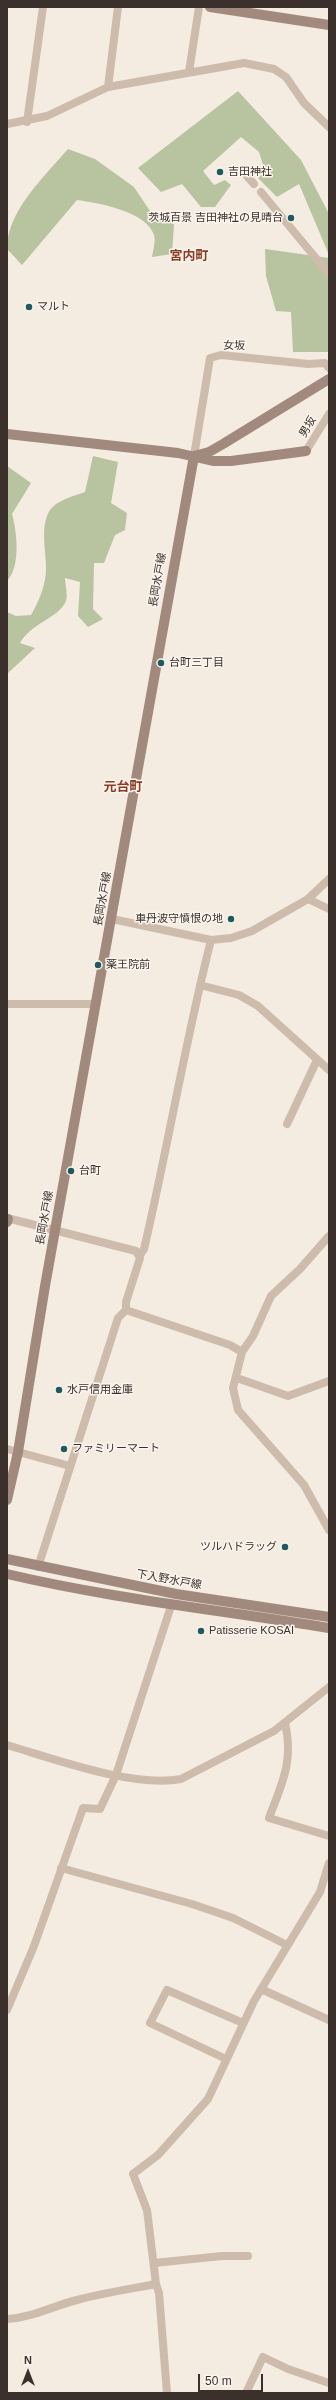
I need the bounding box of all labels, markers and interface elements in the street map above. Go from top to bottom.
place label: 吉田神社 [228,165,272,179]
marker: 吉田神社 [215,167,225,177]
place label: 茨城百景 吉田神社の見晴台 [148,211,283,225]
marker: 茨城百景 吉田神社の見晴台 [286,213,296,223]
district label: 宮内町 [170,248,208,264]
place label: マルト [37,300,70,314]
marker: マルト [24,302,34,312]
street label: 女坂 [223,339,245,353]
street label: 男坂 [297,414,319,440]
street label: 長岡水戸線 [147,552,169,608]
place label: 台町三丁目 [169,656,224,670]
marker: 台町三丁目 [156,658,166,668]
district label: 元台町 [104,779,142,795]
street label: 長岡水戸線 [92,871,114,927]
place label: 車丹波守憤恨の地 [135,912,223,926]
marker: 車丹波守憤恨の地 [226,914,236,924]
place label: 薬王院前 [106,958,150,972]
marker: 薬王院前 [93,960,103,970]
place label: 台町 [79,1164,101,1178]
marker: 台町 [66,1166,76,1176]
street label: 長岡水戸線 [34,1190,56,1246]
place label: 水戸信用金庫 [67,1383,133,1397]
marker: 水戸信用金庫 [54,1385,64,1395]
place label: ファミリーマート [72,1442,160,1456]
marker: ファミリーマート [59,1444,69,1454]
place label: ツルハドラッグ [200,1540,277,1554]
marker: ツルハドラッグ [280,1542,290,1552]
street label: 下入野水戸線 [135,1568,203,1592]
place label: Patisserie KOSAI [209,1624,294,1638]
marker: Patisserie KOSAI [196,1626,206,1636]
north arrow [8,2352,48,2392]
text: N [24,2354,32,2366]
scale bar [200,2366,265,2392]
text: 50 m [205,2374,232,2388]

